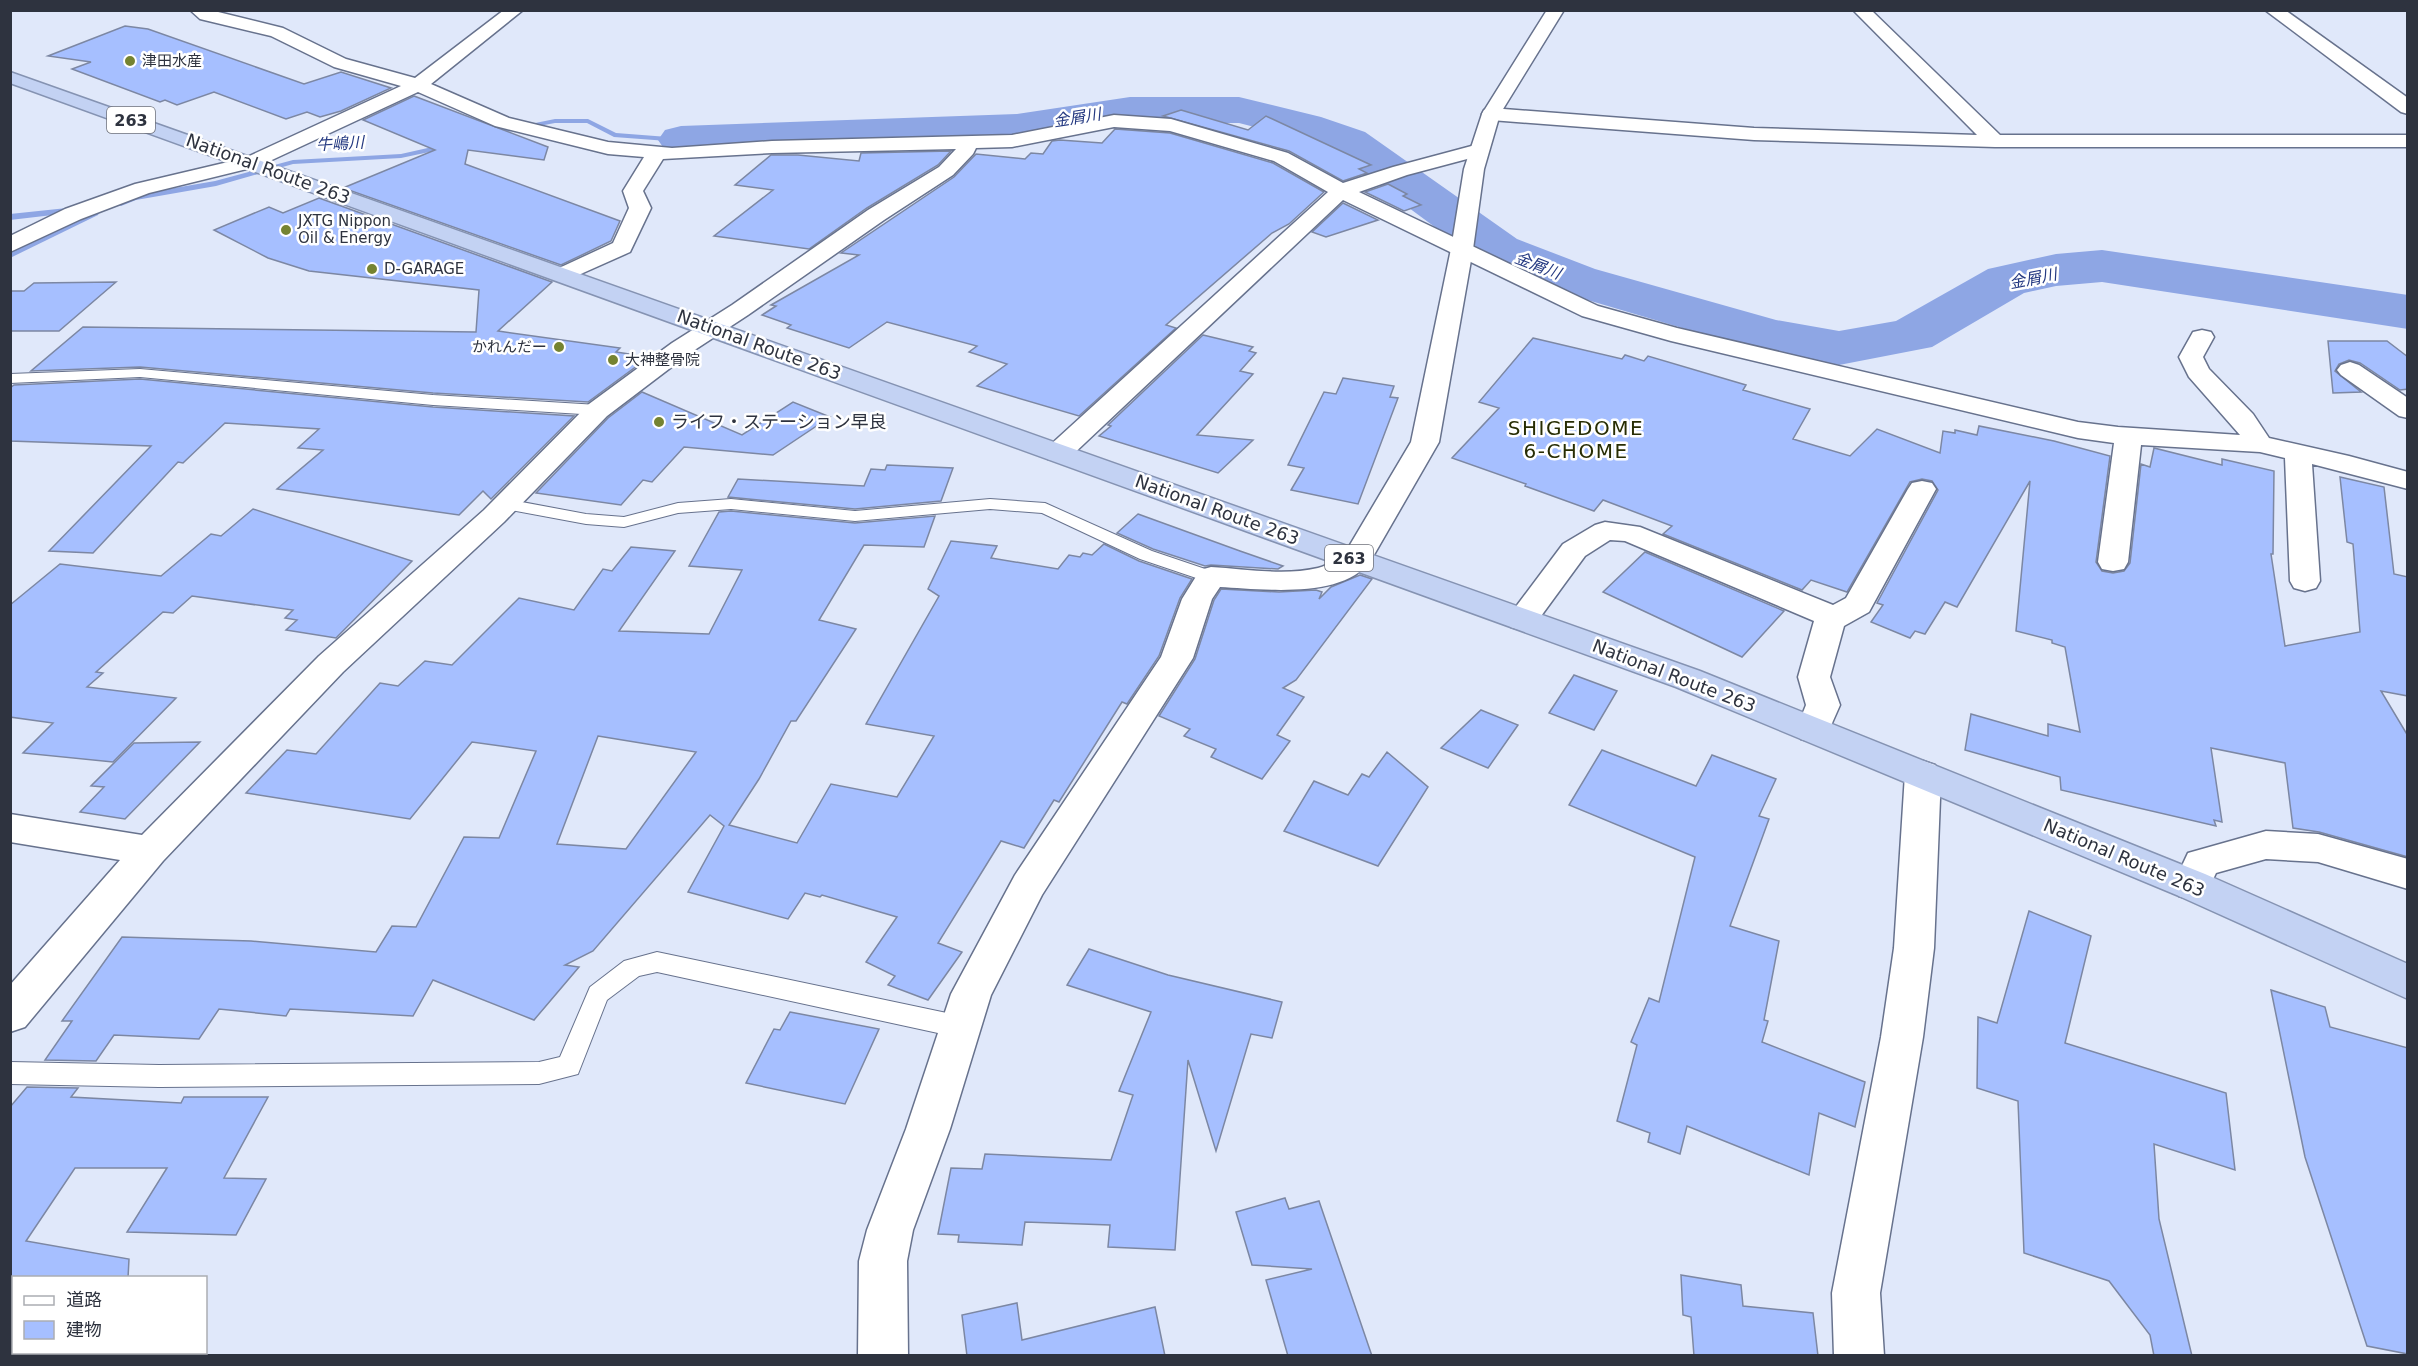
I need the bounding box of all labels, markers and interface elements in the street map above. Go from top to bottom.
place label: 津田水産 [142,52,202,70]
marker: 津田水産 [123,54,137,68]
water label: 金屑川 [1052,104,1104,131]
road number: 263 [107,107,155,133]
street label: National Route 263 [183,129,353,208]
water label: 牛嶋川 [316,133,366,154]
place label: JXTG Nippon Oil & Energy [297,212,392,247]
marker: JXTG Nippon Oil & Energy [279,223,293,237]
water label: 金屑川 [1512,248,1565,284]
place label: D-GARAGE [384,260,464,278]
marker: D-GARAGE [365,262,379,276]
water label: 金屑川 [2008,264,2060,292]
street label: National Route 263 [674,305,844,384]
place label: かれんだー [472,338,547,356]
marker: かれんだー [552,340,566,354]
place label: 大神整骨院 [625,351,700,369]
marker: 大神整骨院 [606,353,620,367]
place label: ライフ・ステーション早良 [671,411,887,432]
marker: ライフ・ステーション早良 [652,415,666,429]
district label: SHIGEDOME 6-CHOME [1508,416,1644,463]
street label: National Route 263 [1132,470,1302,549]
road number: 263 [1325,545,1373,571]
street label: National Route 263 [1590,635,1759,716]
street label: National Route 263 [2040,814,2208,901]
legend [12,1276,207,1354]
text: 道路 [66,1289,102,1310]
text: 建物 [66,1319,102,1340]

